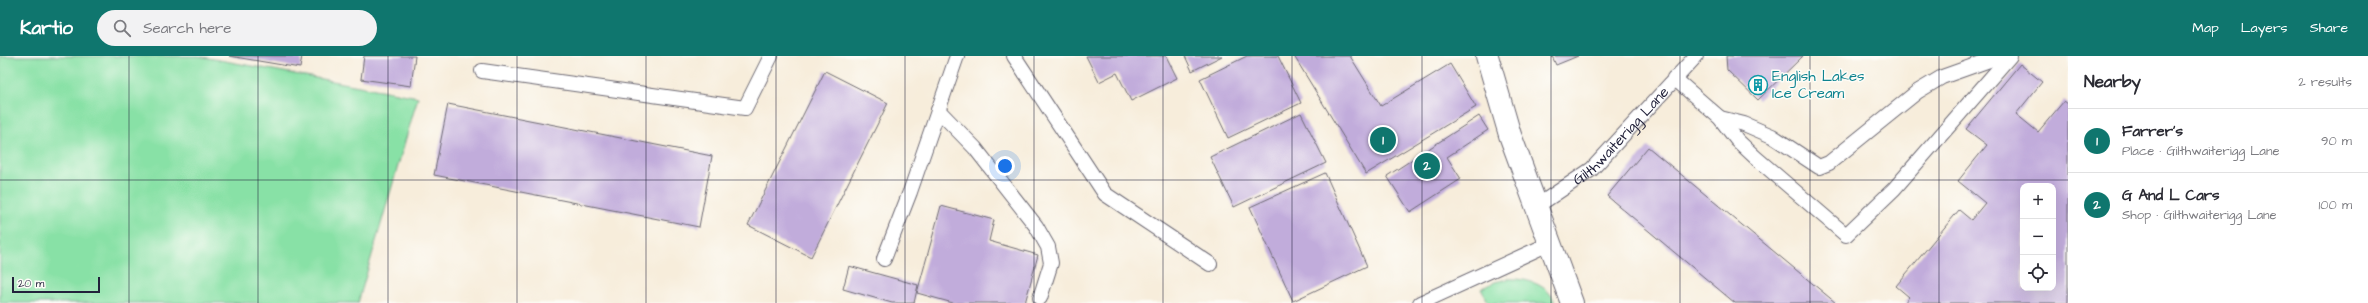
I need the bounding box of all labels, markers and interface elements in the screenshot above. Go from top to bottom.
search box [97,10,377,46]
text: Kartio [20,15,73,42]
icon: search [111,17,133,39]
text: Search here [143,18,231,39]
text: Map [2192,18,2219,38]
text: Layers [2241,18,2288,38]
text: Share [2310,18,2348,38]
place label: English Lakes Ice Cream [1772,66,1865,104]
text: Nearby [2084,70,2141,94]
text: 2 results [2298,73,2352,91]
building icon: English Lakes Ice Cream [1747,74,1769,96]
street label: Gilthwaiterigg Lane [1569,82,1674,190]
text: Farrer's [2122,121,2183,142]
pin: 1 [1370,125,1396,155]
text: 1 [2096,132,2098,150]
text: 90 m [2321,132,2352,150]
text: Place · Gilthwaiterigg Lane [2122,142,2279,160]
pin: 2 [1414,151,1440,181]
your location [995,156,1015,176]
map controls [2020,183,2056,291]
button: + [2020,183,2056,219]
text: G And L Cars [2122,185,2220,206]
text: 2 [2093,196,2101,214]
text: 100 m [2319,196,2352,214]
text: Shop · Gilthwaiterigg Lane [2122,206,2277,224]
button: − [2020,219,2056,255]
button: locate [2020,255,2056,291]
scale bar [12,275,100,294]
text: 20 m [18,276,44,291]

